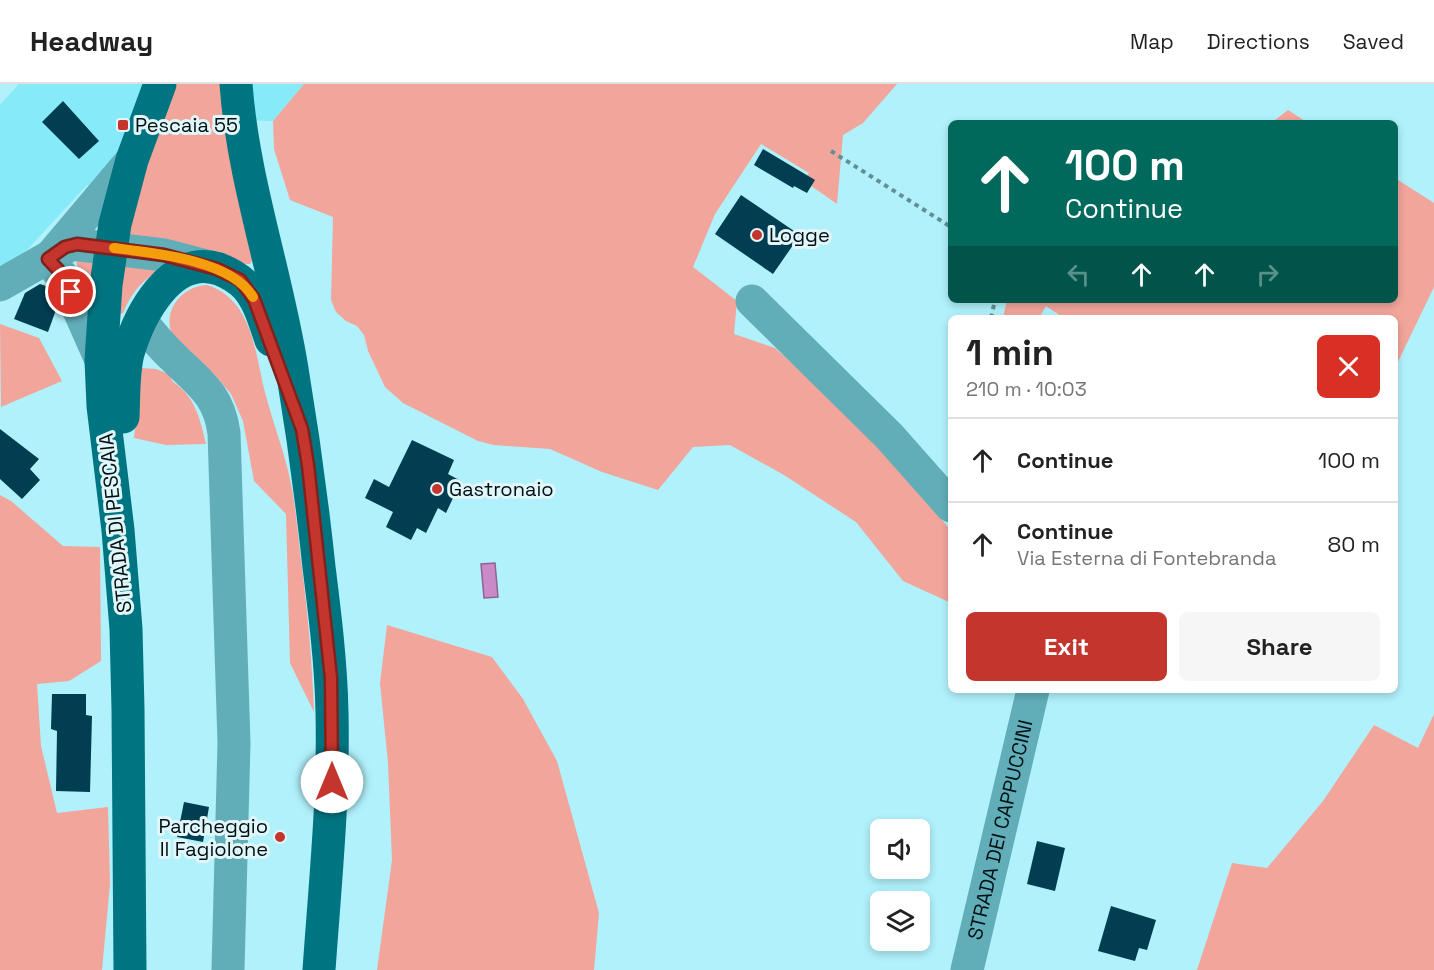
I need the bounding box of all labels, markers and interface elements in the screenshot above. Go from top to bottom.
text: Headway [30,23,153,59]
text: Map [1130,28,1174,55]
text: Directions [1207,28,1310,55]
text: Saved [1343,28,1404,55]
place label: Pescaia 55 [135,112,238,138]
marker: Pescaia 55 [116,118,130,132]
text: 100 m [1065,139,1185,192]
icon: ahead [966,144,1044,222]
text: Continue [1065,191,1183,226]
place label: Logge [769,222,830,248]
marker: Logge [750,228,764,242]
icon: left [1062,258,1095,291]
icon: ahead [1125,258,1158,291]
icon: ahead [1188,258,1221,291]
icon: right [1251,258,1284,291]
pin [45,266,96,317]
icon: arrive [54,275,87,308]
text: 1 min [966,330,1054,376]
button: close [1317,335,1380,398]
text: 210 m · 10:03 [966,376,1087,402]
street label: STRADA DI PESCAIA [93,431,137,614]
icon: ahead [966,444,999,477]
text: Continue [1017,446,1113,474]
text: 100 m [1318,446,1380,474]
place label: Gastronaio [449,476,554,502]
marker: Gastronaio [430,482,444,496]
text: Continue [1017,517,1113,545]
icon: ahead [966,528,999,561]
text: 80 m [1328,530,1380,558]
text: Via Esterna di Fontebranda [1017,545,1276,571]
button: Exit [966,612,1167,681]
button: Share [1179,612,1380,681]
street label: STRADA DEI CAPPUCCINI [962,717,1039,942]
position arrow [300,750,364,814]
place label: Parcheggio Il Fagiolone [159,813,268,862]
map controls [870,819,930,951]
button: sound [870,819,930,879]
marker: Parcheggio Il Fagiolone [273,830,287,844]
button: layers [870,891,930,951]

